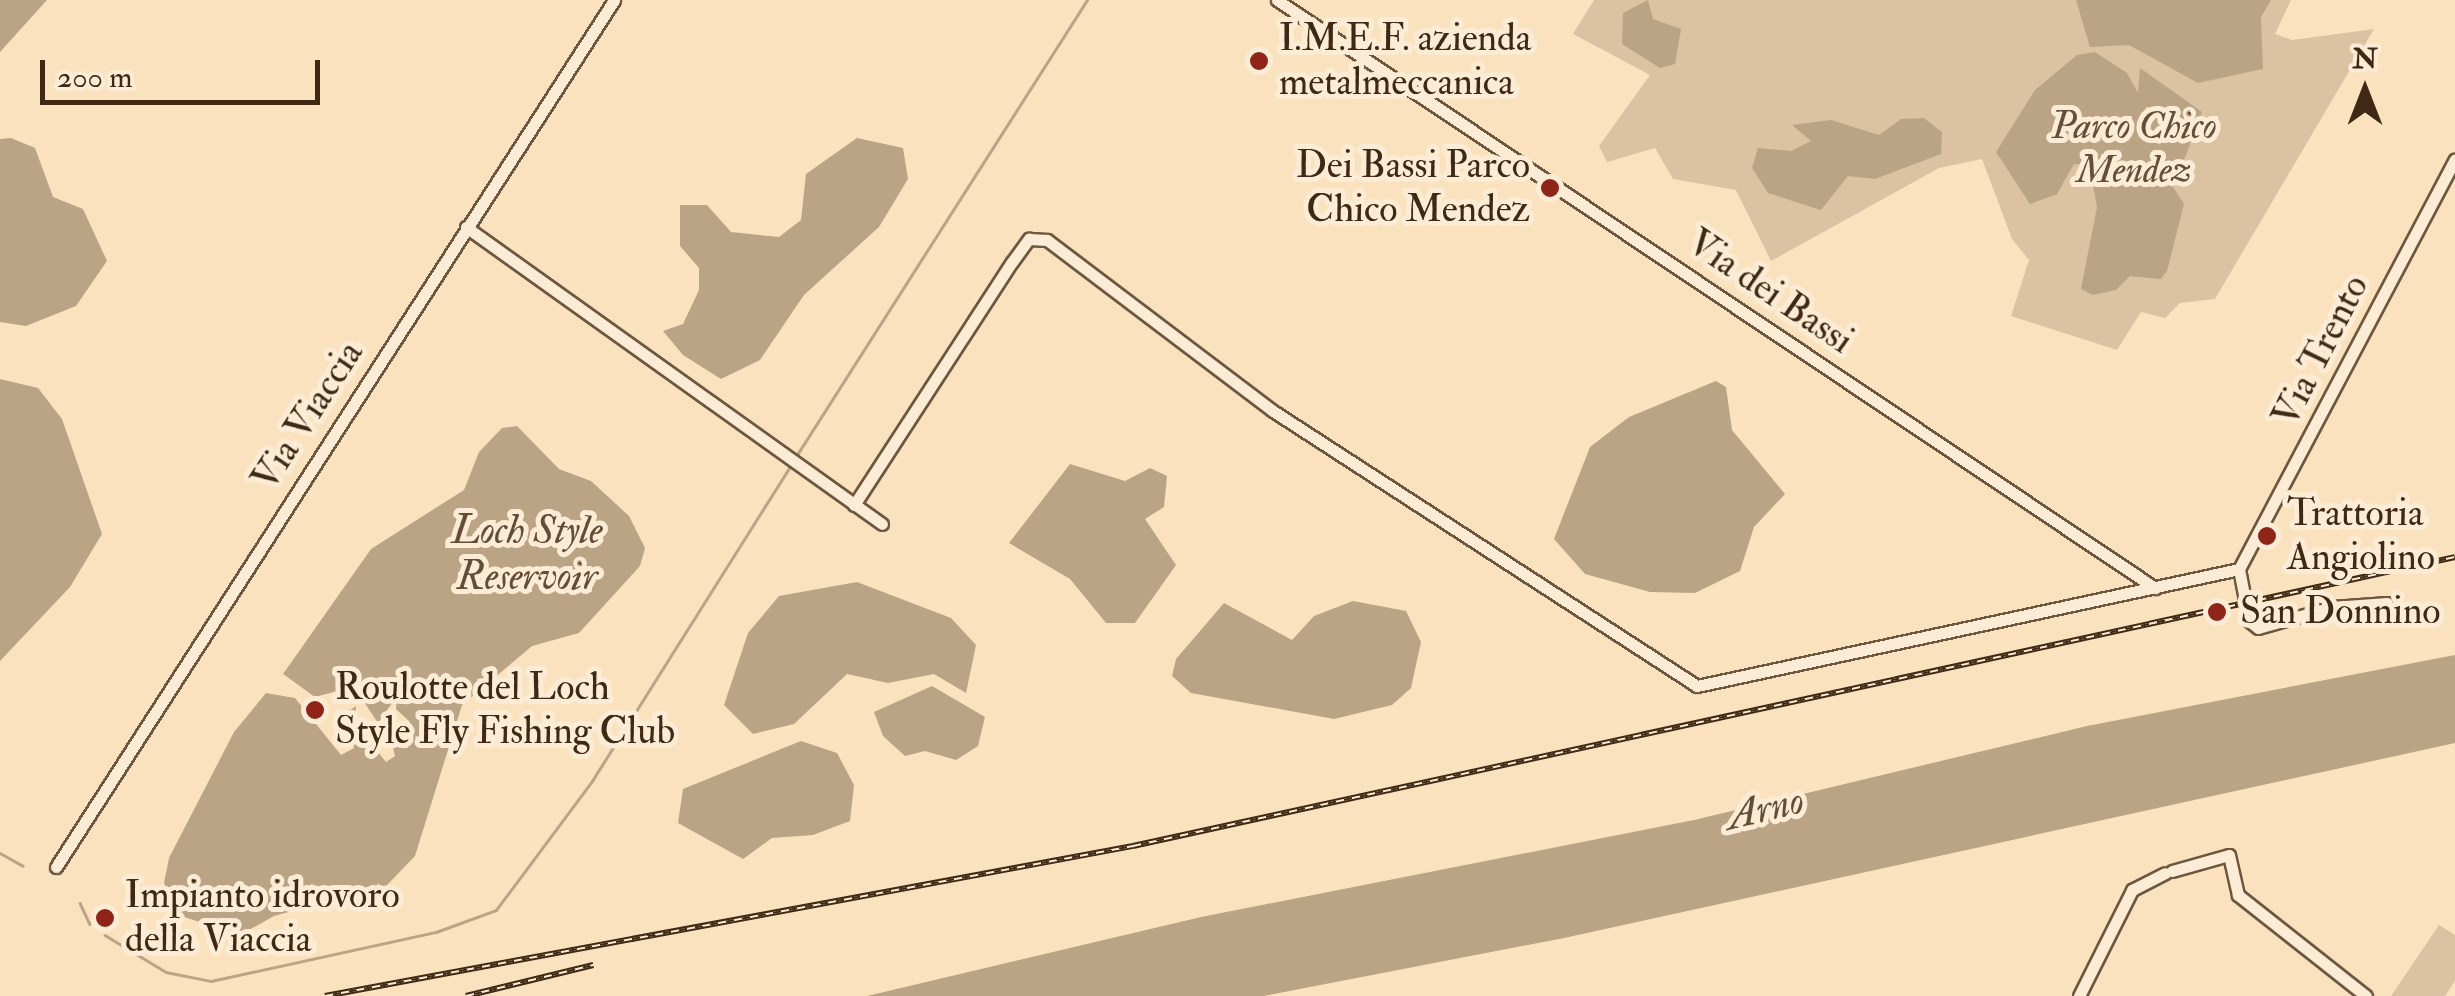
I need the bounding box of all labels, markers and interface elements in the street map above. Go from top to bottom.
place label: I.M.E.F. azienda metalmeccanica [1279,16,1531,105]
scale bar [45,40,325,102]
north arrow [2315,40,2415,140]
text: N [2352,42,2378,77]
marker: I.M.E.F. azienda metalmeccanica [1248,50,1270,72]
text: 200 m [57,59,133,96]
park label: Parco Chico Mendez [2051,104,2217,193]
place label: Dei Bassi Parco Chico Mendez [1296,143,1530,232]
marker: Dei Bassi Parco Chico Mendez [1539,177,1561,199]
street label: Via dei Bassi [1679,220,1861,364]
street label: Via Trento [2263,267,2379,435]
street label: Via Viaccia [243,333,373,499]
place label: Trattoria Angiolino [2287,491,2435,580]
water label: Loch Style Reservoir [452,507,602,601]
marker: Trattoria Angiolino [2256,525,2278,547]
place label: San Donnino [2240,589,2441,635]
marker: San Donnino [2204,599,2230,625]
place label: Roulotte del Loch Style Fly Fishing Club [335,665,675,754]
marker: Roulotte del Loch Style Fly Fishing Club [304,699,326,721]
water label: Arno [1721,777,1809,841]
place label: Impianto idrovoro della Viaccia [125,873,400,962]
marker: Impianto idrovoro della Viaccia [94,907,116,929]

